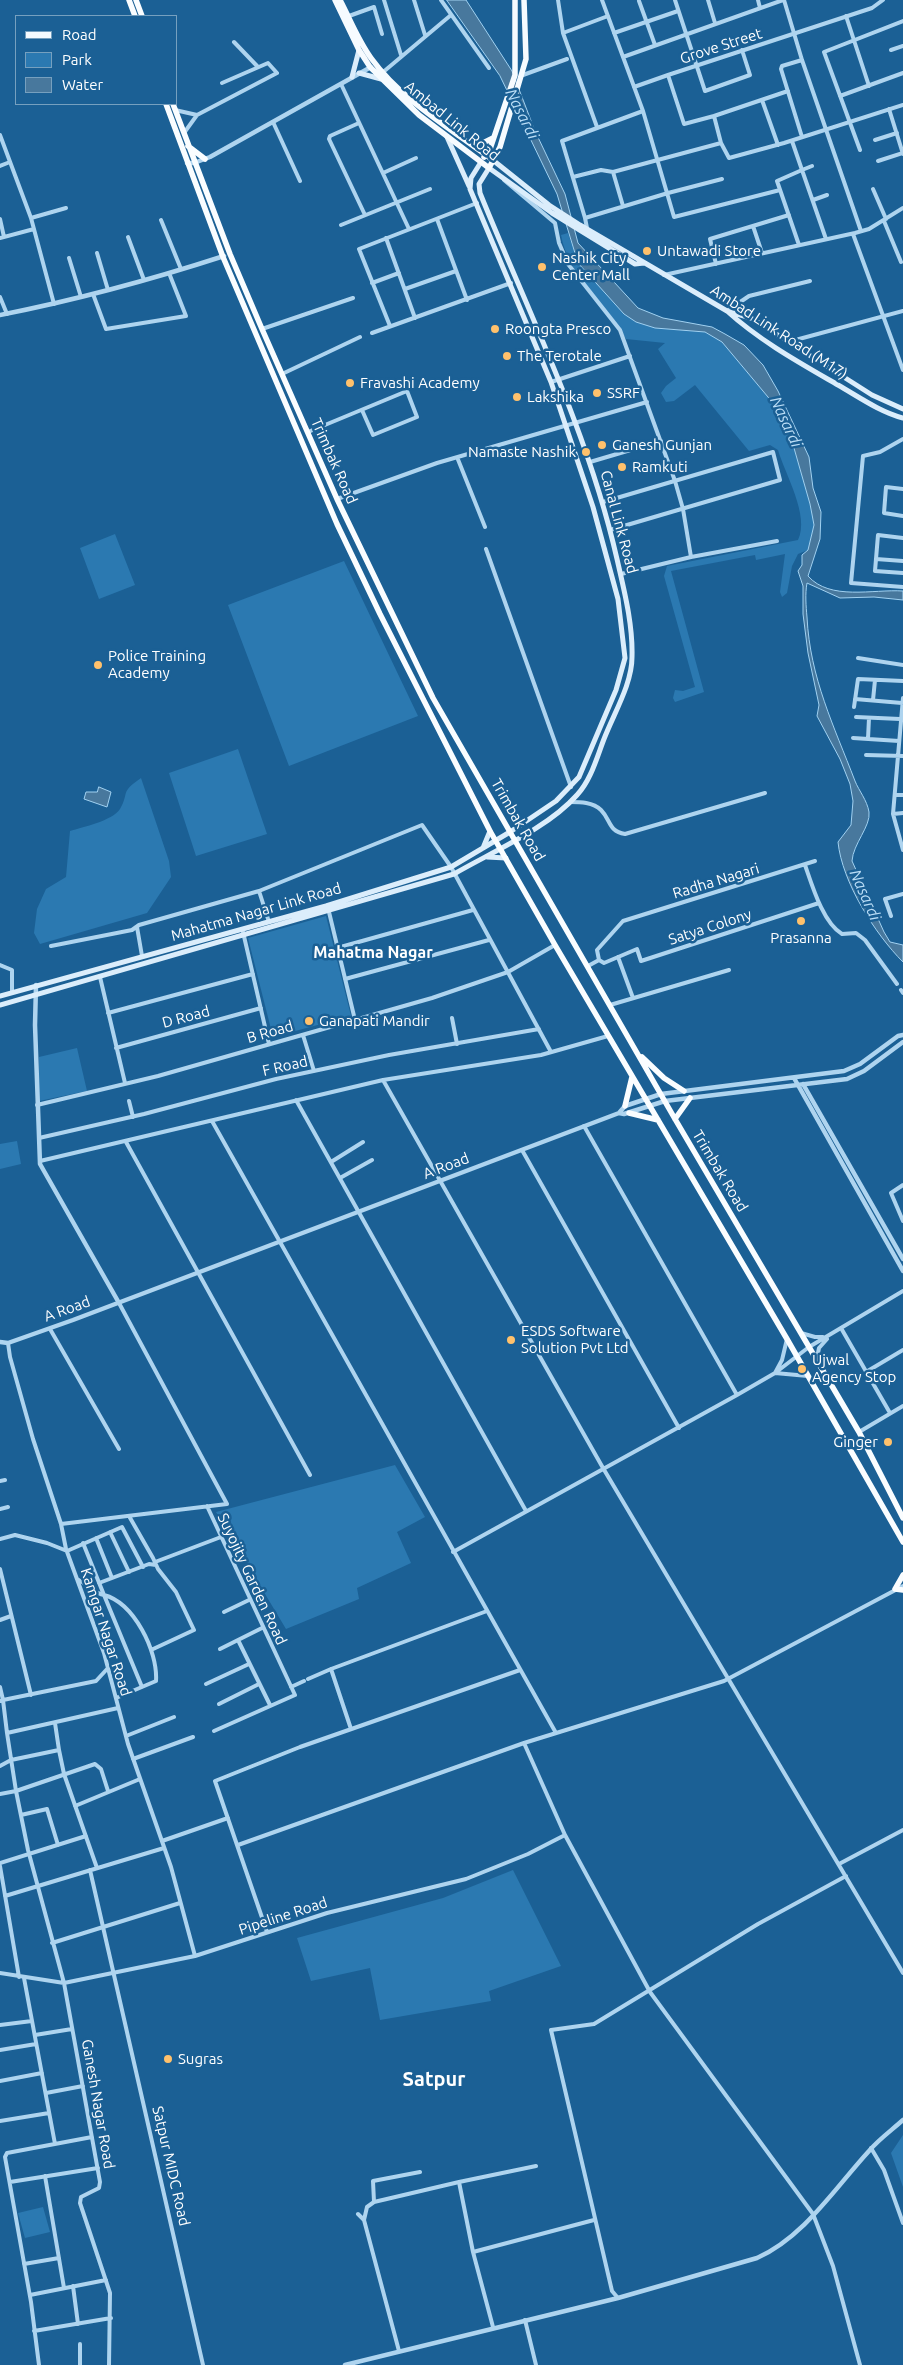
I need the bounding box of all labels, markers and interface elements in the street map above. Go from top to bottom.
legend [15,15,178,105]
street label: Grove Street [678,24,764,68]
text: Road [62,26,97,43]
text: Park [62,51,92,68]
text: Water [62,76,103,93]
street label: Ambad Link Road [401,77,503,165]
water label: Nasardi [501,86,543,142]
place label: Untawadi Store [657,242,761,260]
marker: Untawadi Store [641,245,653,257]
place label: Nashik City Center Mall [552,249,630,284]
marker: Nashik City Center Mall [536,261,548,273]
street label: Ambad Link Road (M17) [707,281,851,383]
place label: Roongta Presco [505,320,611,338]
marker: Roongta Presco [489,323,501,335]
place label: The Terotale [517,347,602,365]
marker: The Terotale [501,350,513,362]
place label: Fravashi Academy [360,374,480,392]
marker: Fravashi Academy [344,377,356,389]
place label: SSRF [607,384,640,402]
marker: SSRF [591,387,603,399]
place label: Lakshika [527,388,584,406]
marker: Lakshika [511,391,523,403]
water label: Nasardi [766,393,806,451]
street label: Trimbak Road [307,415,361,507]
place label: Ganesh Gunjan [612,436,712,454]
marker: Ganesh Gunjan [596,439,608,451]
place label: Namaste Nashik [468,443,576,461]
marker: Namaste Nashik [580,446,592,458]
place label: Ramkuti [632,458,688,476]
marker: Ramkuti [616,461,628,473]
street label: Canal Link Road [597,468,641,576]
place label: Police Training Academy [108,647,206,682]
marker: Police Training Academy [92,659,104,671]
street label: Trimbak Road [487,776,549,864]
street label: Radha Nagari [671,859,761,903]
water label: Nasardi [845,866,885,924]
street label: Mahatma Nagar Link Road [169,879,343,945]
street label: Satya Colony [666,905,754,949]
marker: Prasanna [795,915,807,927]
place label: Prasanna [770,929,832,947]
district label: Mahatma Nagar [313,943,433,963]
street label: D Road [160,1002,212,1032]
place label: Ganapati Mandir [319,1012,430,1030]
marker: Ganapati Mandir [303,1015,315,1027]
street label: B Road [245,1017,295,1047]
street label: F Road [261,1052,309,1080]
street label: Trimbak Road [689,1127,751,1215]
street label: A Road [420,1149,472,1183]
street label: A Road [41,1292,93,1326]
place label: ESDS Software Solution Pvt Ltd [521,1322,629,1357]
marker: ESDS Software Solution Pvt Ltd [505,1334,517,1346]
place label: Ujwal Agency Stop [812,1351,896,1386]
marker: Ujwal Agency Stop [796,1363,808,1375]
place label: Ginger [833,1433,878,1451]
marker: Ginger [882,1436,894,1448]
street label: Suyojity Garden Road [214,1510,290,1648]
street label: Kamgar Nagar Road [77,1566,135,1698]
street label: Pipeline Road [236,1893,330,1939]
street label: Ganesh Nagar Road [78,2038,118,2170]
place label: Sugras [178,2050,223,2068]
marker: Sugras [162,2053,174,2065]
district label: Satpur [403,2067,465,2091]
street label: Satpur MIDC Road [148,2104,194,2228]

